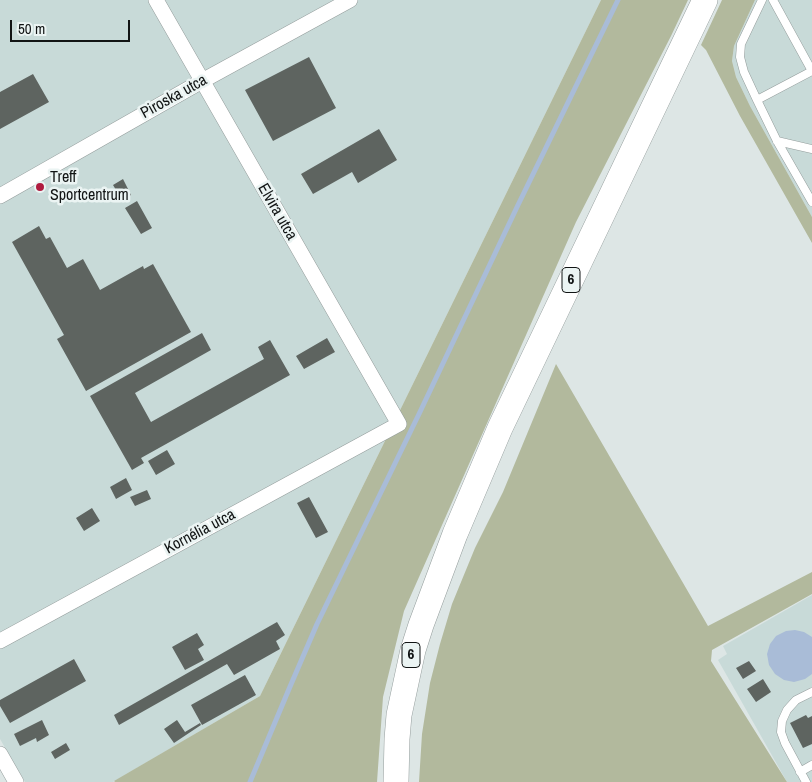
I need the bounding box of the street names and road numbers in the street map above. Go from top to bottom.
street label: Piroska utca [137,71,211,123]
street label: Elvira utca [253,180,301,244]
road number: 6 [562,268,580,292]
street label: Kornélia utca [161,505,239,559]
road number: 6 [402,642,420,668]

